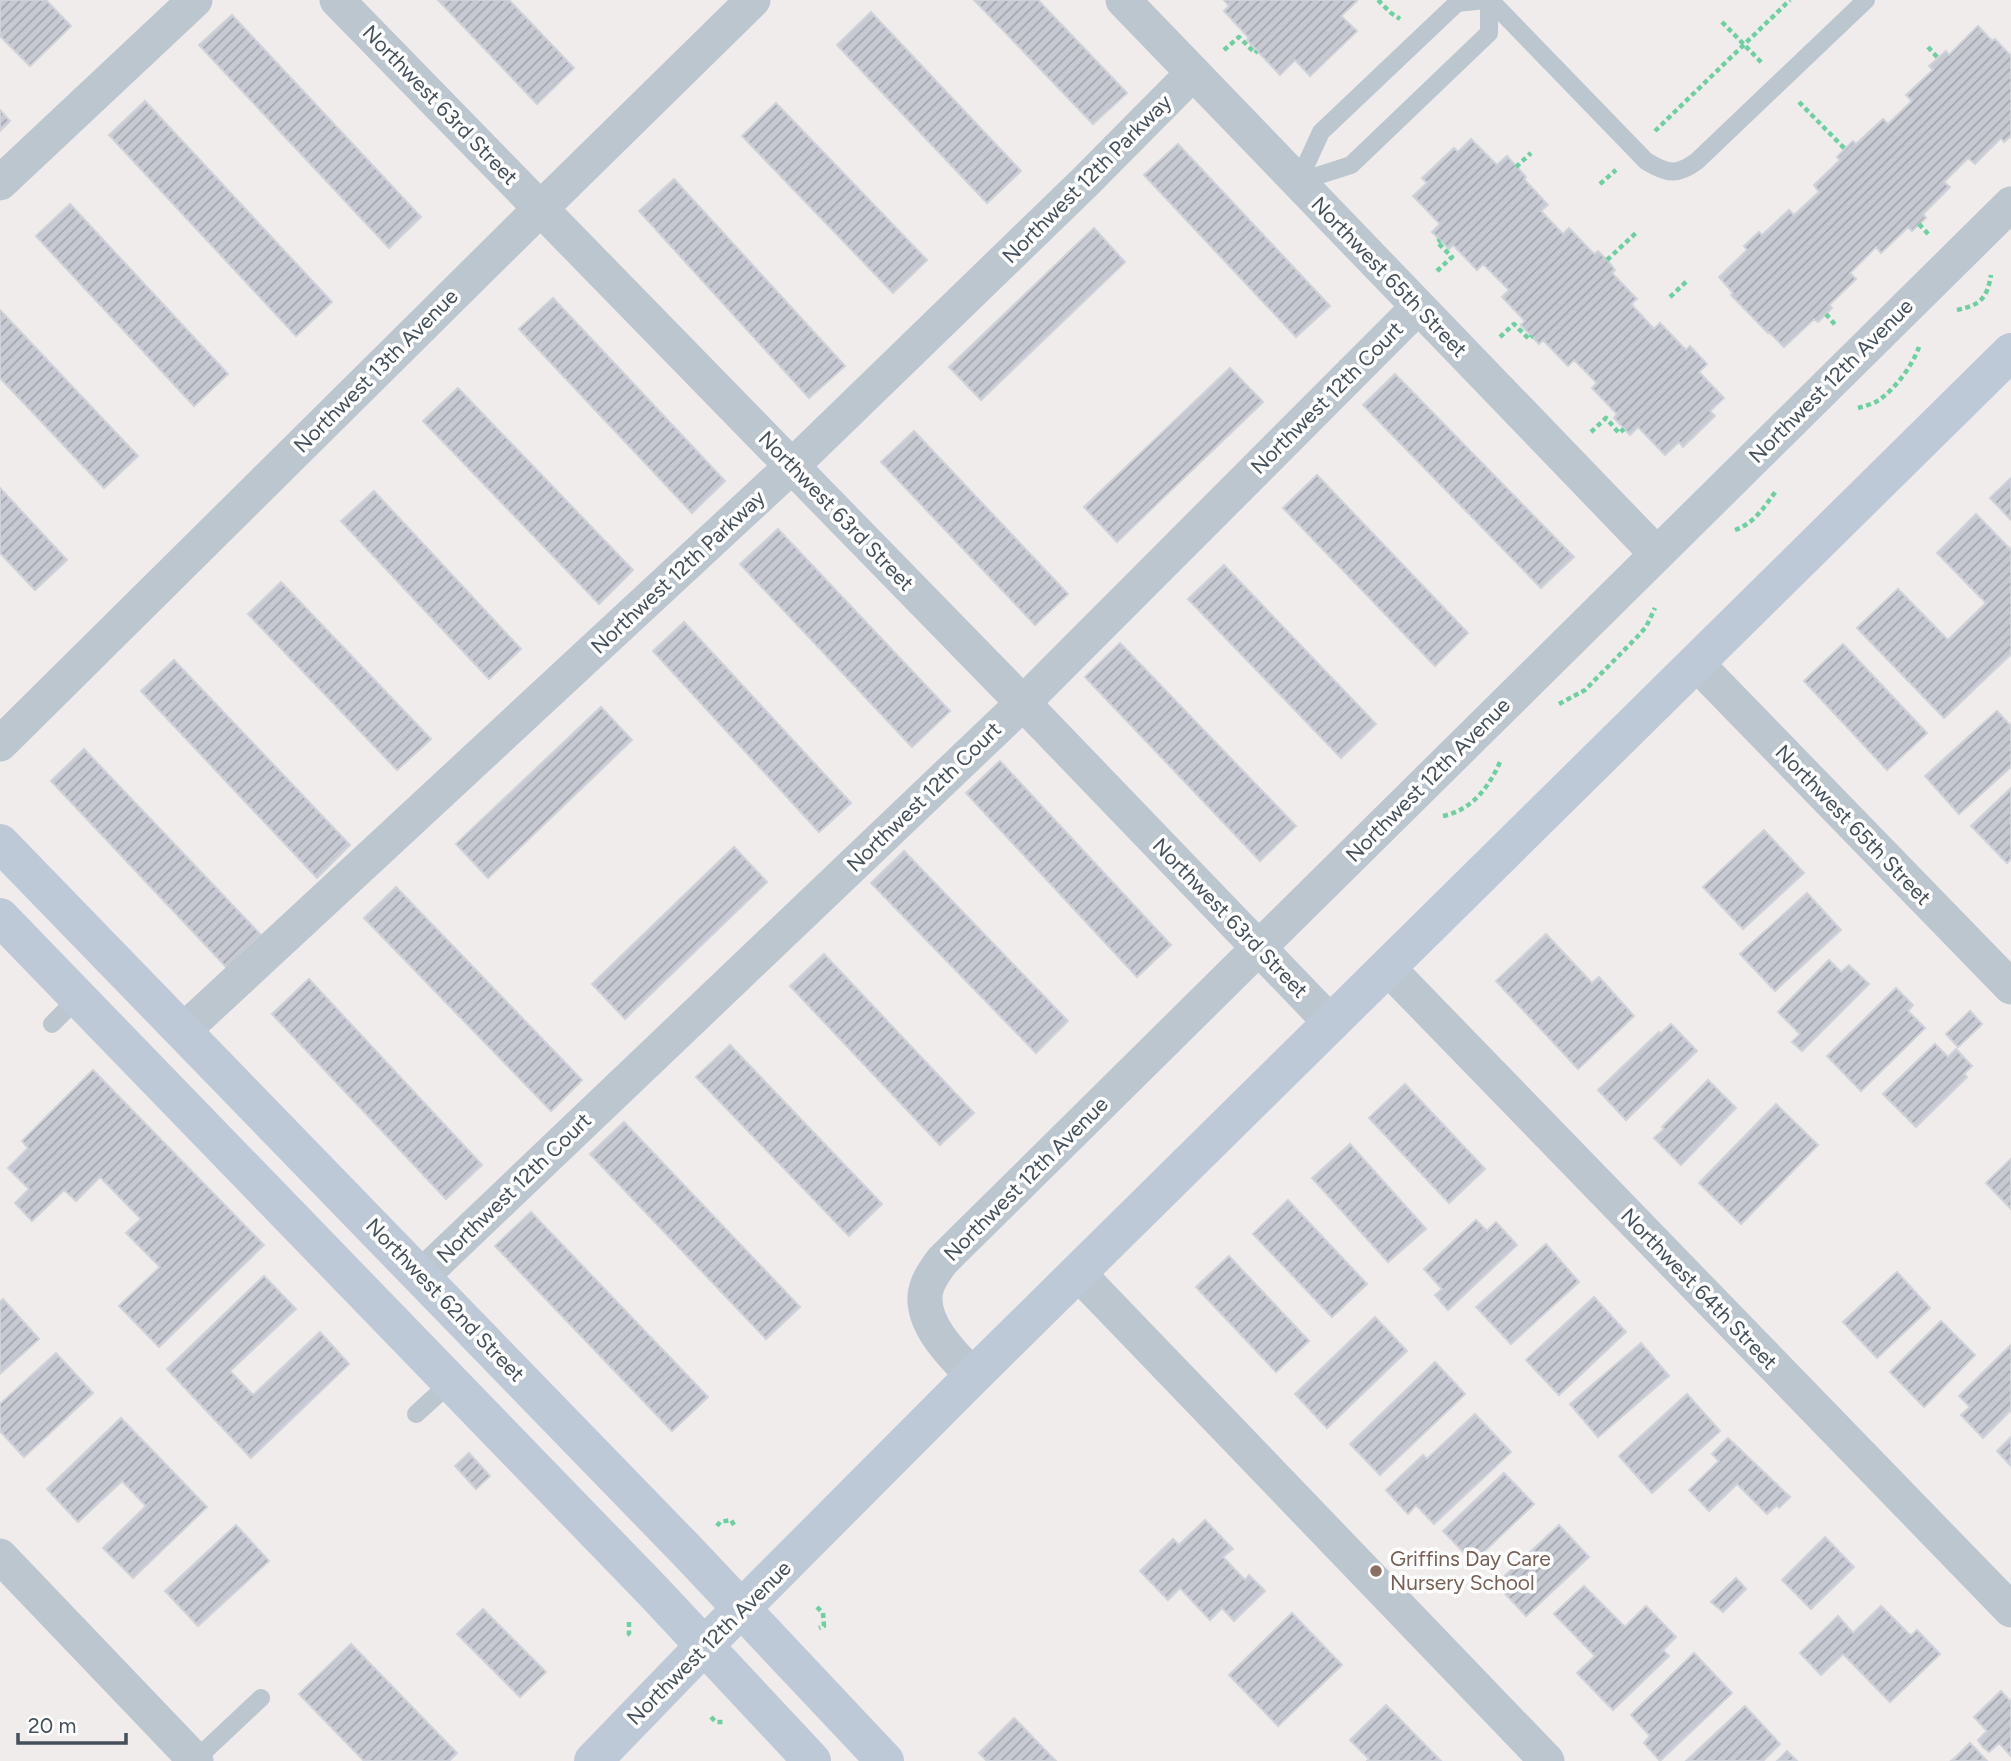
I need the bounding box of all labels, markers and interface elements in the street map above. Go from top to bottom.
street label: Northwest 63rd Street [358,20,523,190]
street label: Northwest 12th Parkway [997,89,1176,268]
street label: Northwest 65th Street [1306,191,1472,362]
street label: Northwest 13th Avenue [288,283,463,458]
street label: Northwest 12th Avenue [1743,293,1918,468]
street label: Northwest 12th Court [1245,316,1408,479]
street label: Northwest 63rd Street [754,426,919,596]
street label: Northwest 12th Parkway [586,485,770,659]
street label: Northwest 12th Avenue [1340,692,1515,867]
street label: Northwest 12th Court [841,716,1006,877]
street label: Northwest 65th Street [1770,739,1936,910]
street label: Northwest 63rd Street [1148,833,1313,1003]
street label: Northwest 12th Avenue [938,1091,1113,1266]
street label: Northwest 12th Court [431,1107,596,1268]
street label: Northwest 64th Street [1616,1203,1783,1374]
street label: Northwest 62nd Street [361,1213,530,1387]
place label: Griffins Day Care Nursery School [1390,1546,1551,1595]
street label: Northwest 12th Avenue [621,1555,796,1730]
marker: Griffins Day Care Nursery School [1368,1563,1384,1579]
scale bar [18,1702,126,1746]
text: 20 m [28,1713,76,1738]

